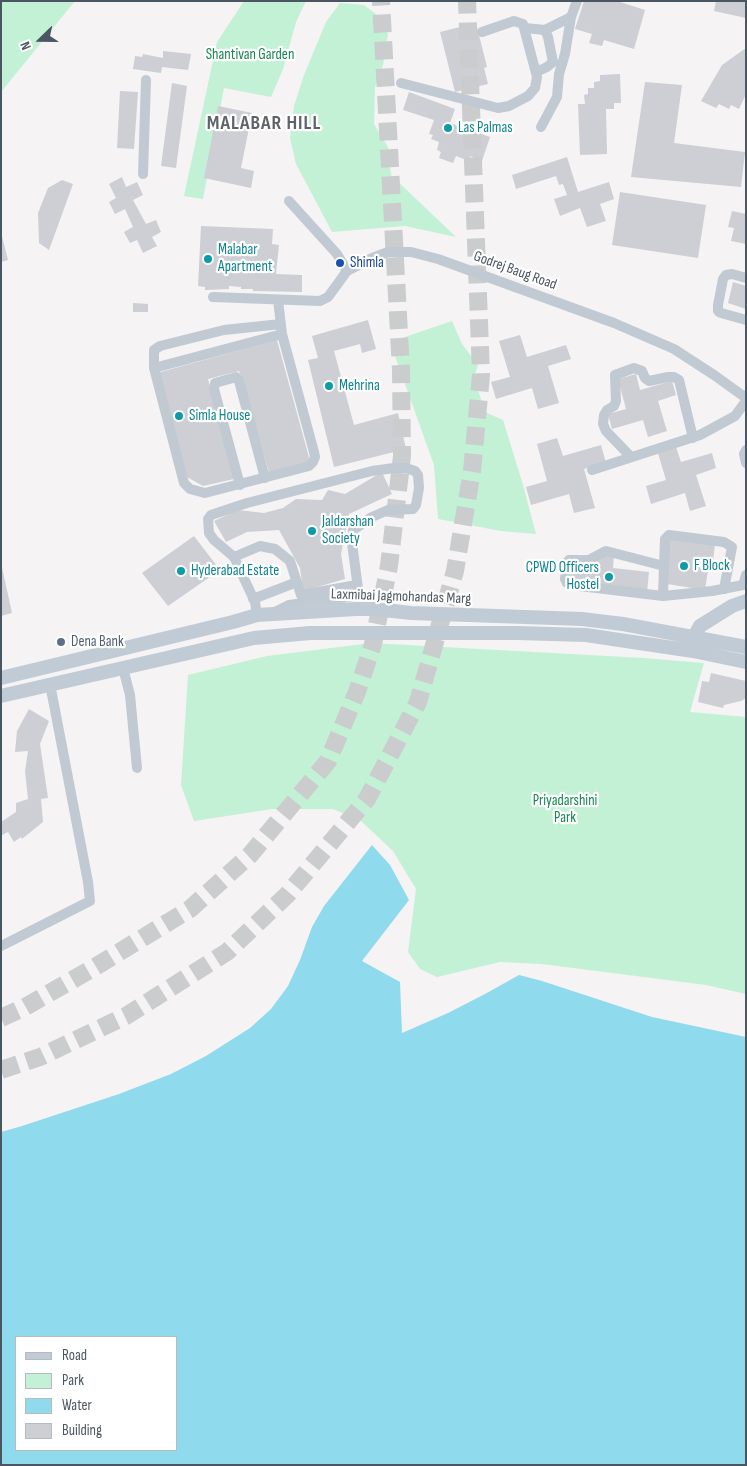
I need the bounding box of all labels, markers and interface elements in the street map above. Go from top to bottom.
north arrow [15,15,65,65]
text: N [16,39,35,52]
park label: Shantivan Garden [206,46,294,64]
district label: MALABAR HILL [205,112,323,136]
place label: Las Palmas [458,119,513,137]
marker: Las Palmas [442,122,454,134]
place label: Malabar Apartment [218,241,272,276]
street label: Godrej Baug Road [471,248,559,294]
marker: Malabar Apartment [202,253,214,265]
place label: Shimla [350,254,384,272]
marker: Shimla [334,257,346,269]
place label: Mehrina [339,377,380,395]
marker: Mehrina [323,380,335,392]
place label: Simla House [189,407,250,425]
marker: Simla House [173,410,185,422]
place label: Jaldarshan Society [322,513,374,548]
marker: Jaldarshan Society [306,525,318,537]
place label: F Block [694,557,730,575]
place label: CPWD Officers Hostel [526,559,599,594]
marker: F Block [678,560,690,572]
place label: Hyderabad Estate [191,562,279,580]
marker: Hyderabad Estate [175,565,187,577]
marker: CPWD Officers Hostel [603,571,615,583]
street label: Laxmibai Jagmohandas Marg [331,586,471,608]
place label: Dena Bank [71,633,124,651]
marker: Dena Bank [55,636,67,648]
park label: Priyadarshini Park [533,792,597,827]
legend [15,1336,178,1451]
text: Road [62,1346,87,1365]
text: Park [62,1371,84,1390]
text: Water [62,1396,92,1415]
text: Building [62,1421,102,1440]

